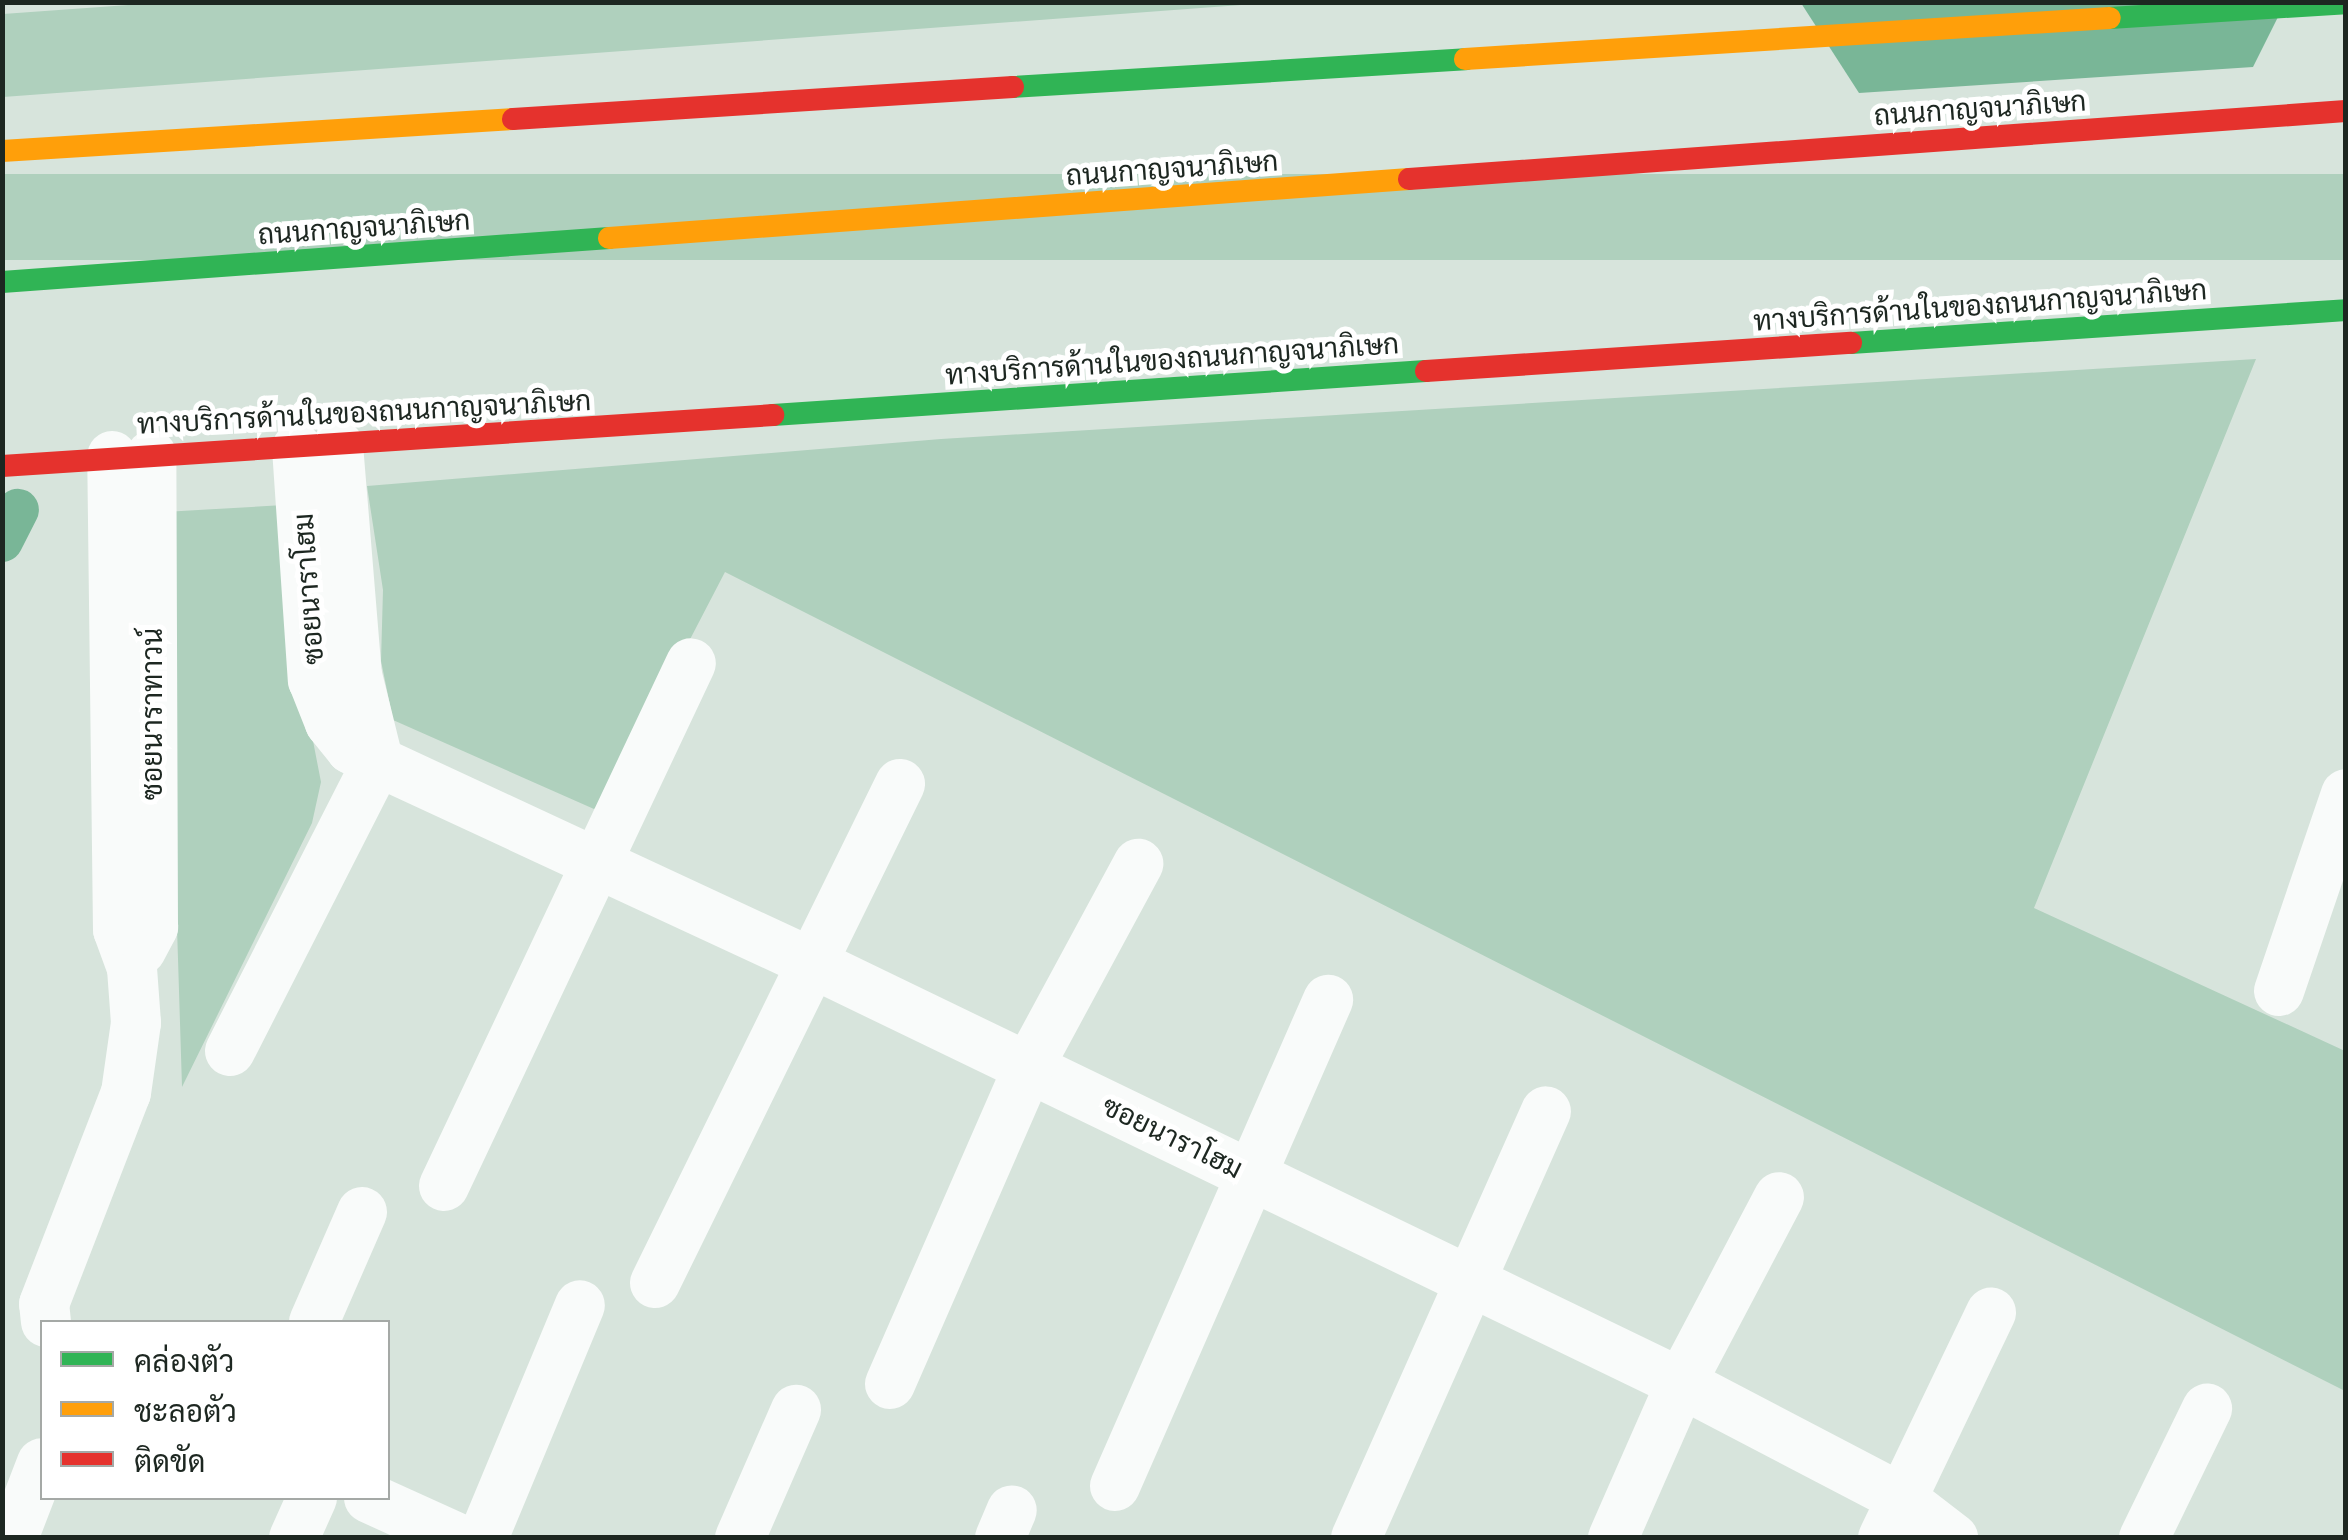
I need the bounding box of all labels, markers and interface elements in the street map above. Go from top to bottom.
street label: ถนนกาญจนาภิเษก [1873,83,2087,131]
street label: ถนนกาญจนาภิเษก [1065,143,1279,191]
street label: ถนนกาญจนาภิเษก [257,202,471,250]
street label: ทางบริการด้านในของถนนกาญจนาภิเษก [1752,271,2208,337]
street label: ทางบริการด้านในของถนนกาญจนาภิเษก [944,325,1400,391]
street label: ทางบริการด้านในของถนนกาญจนาภิเษก [136,382,592,440]
street label: ซอยนาราโฮม [285,512,329,666]
street label: ซอยนาราทาวน์ [134,628,168,800]
street label: ซอยนาราโฮม [1097,1088,1249,1184]
legend [40,1320,390,1500]
text: คล่องตัว [134,1342,234,1378]
text: ชะลอตัว [134,1392,237,1428]
text: ติดขัด [134,1442,206,1478]

